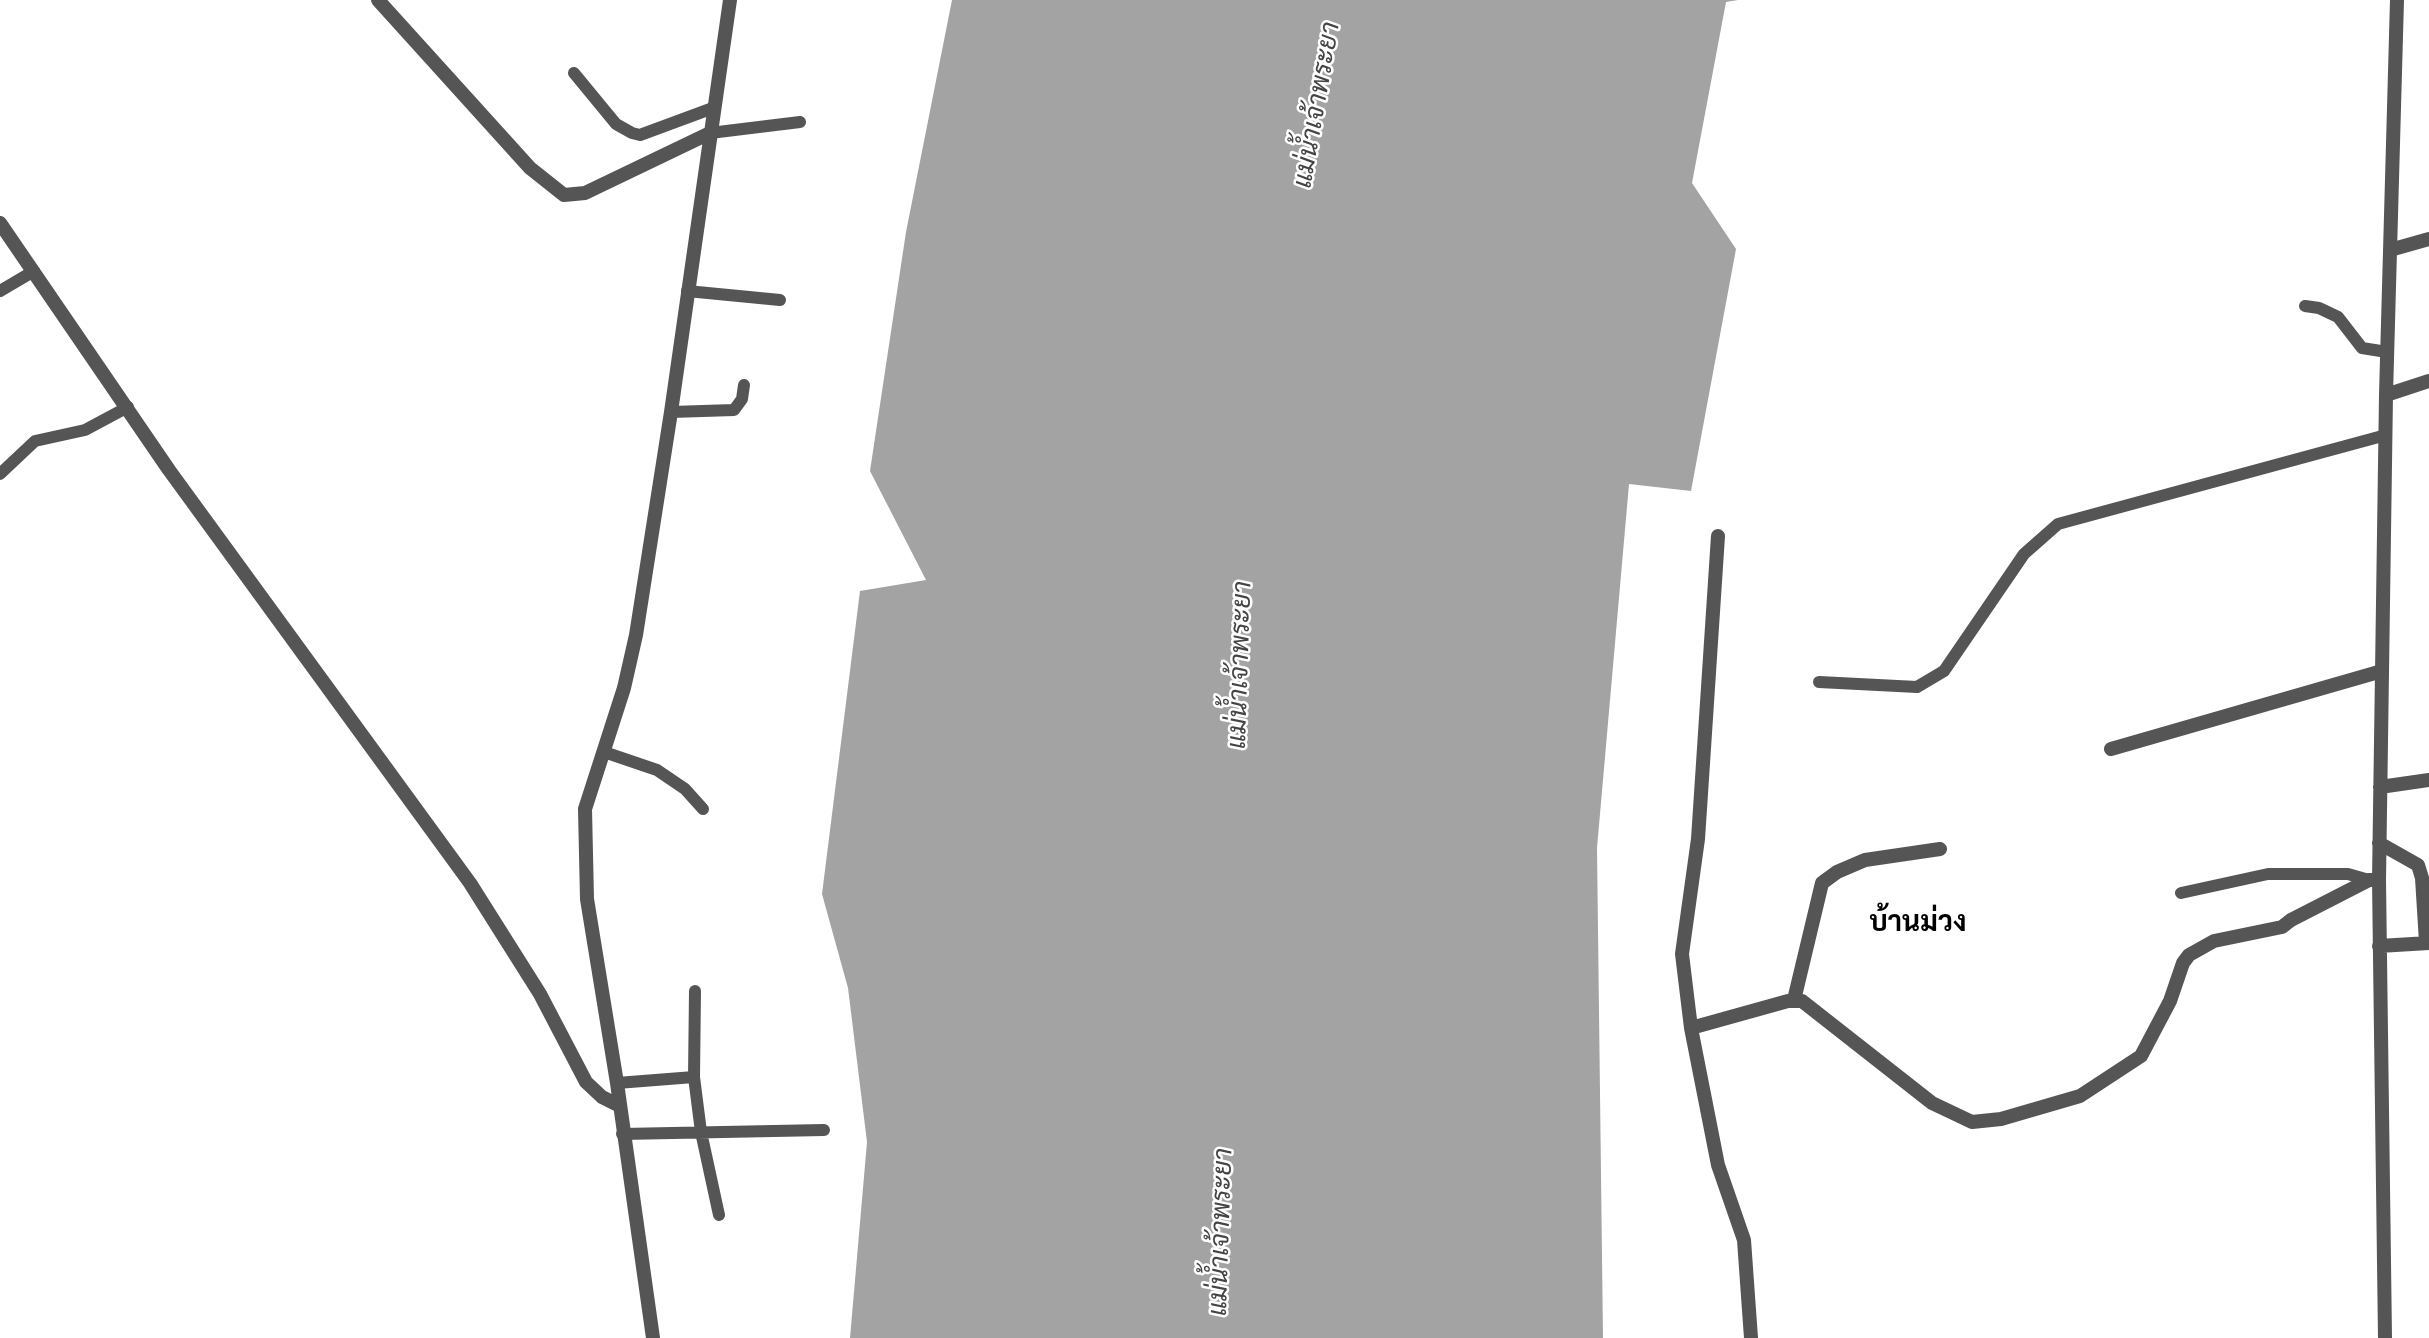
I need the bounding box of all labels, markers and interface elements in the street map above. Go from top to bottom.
water label: แม่น้ำเจ้าพระยา [1287,20,1347,190]
water label: แม่น้ำเจ้าพระยา [1221,581,1259,749]
district label: บ้านม่วง [1870,906,1966,940]
water label: แม่น้ำเจ้าพระยา [1202,1148,1240,1316]

